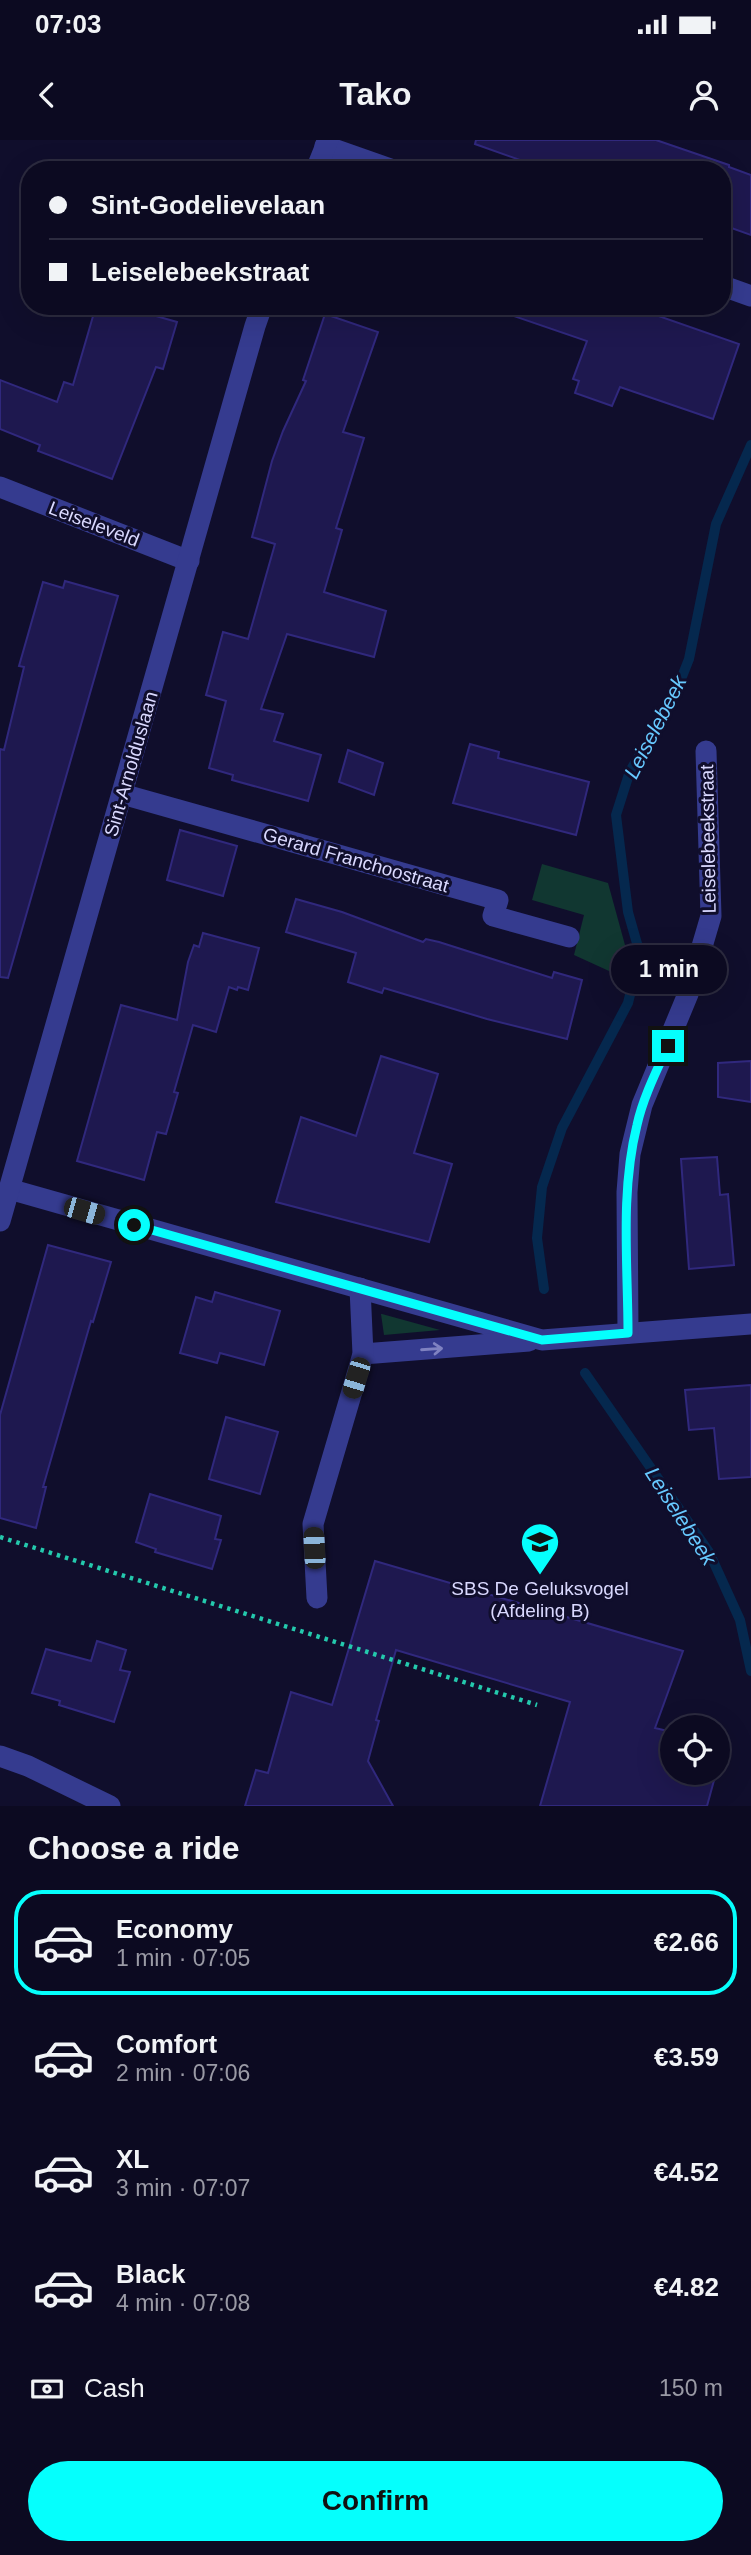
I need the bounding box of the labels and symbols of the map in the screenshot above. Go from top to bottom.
street label: Leiseleveld [46,497,142,551]
water label: Leiselebeek [619,671,691,782]
street label: Sint-Arnolduslaan [100,689,162,839]
street label: Leiselebeekstraat [696,764,720,914]
street label: Gerard Franchoostraat [261,823,452,897]
callout: 1 min [610,944,726,993]
route end [652,1030,684,1062]
car [61,1195,108,1227]
route start [118,1209,150,1241]
one-way arrow [420,1342,442,1355]
car [340,1355,373,1401]
water label: Leiselebeek [641,1463,722,1571]
school or university icon: SBS De Geluksvogel (Afdeling B) [519,1521,561,1576]
car [303,1526,326,1570]
place label: SBS De Geluksvogel (Afdeling B) [451,1578,629,1621]

